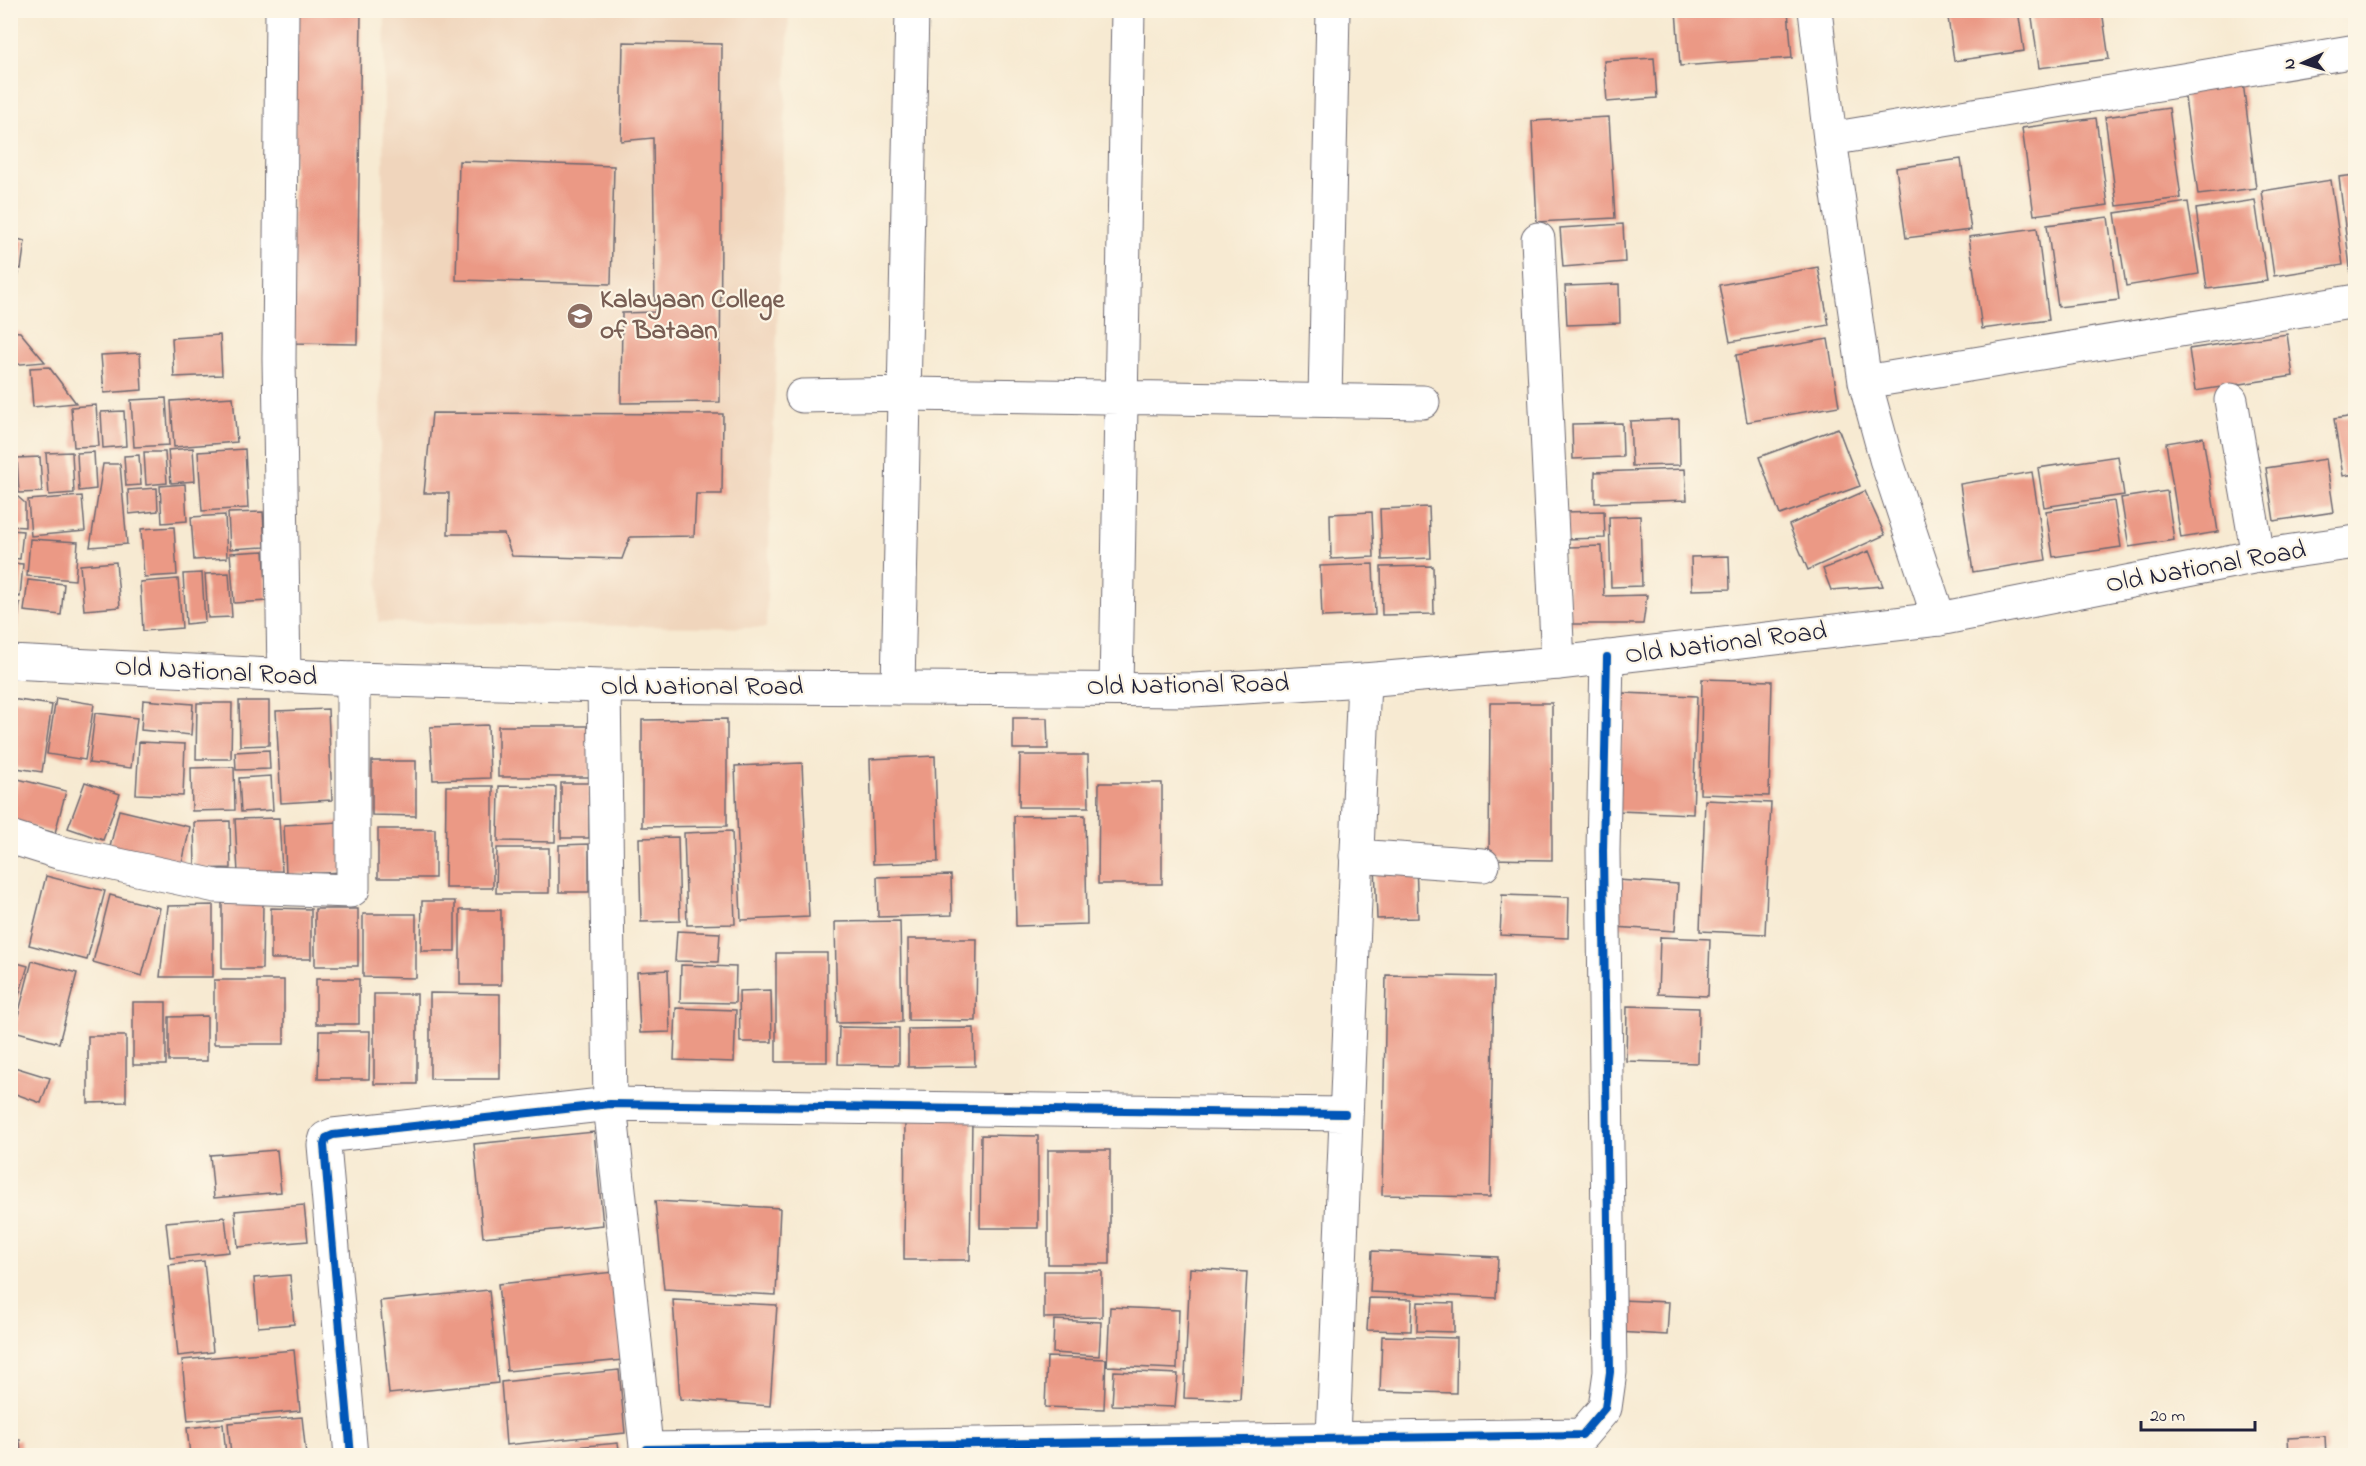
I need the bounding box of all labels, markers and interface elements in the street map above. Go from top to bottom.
north arrow [2273,33,2333,93]
text: N [2278,57,2302,70]
place label: Kalayaan College of Bataan [600,281,785,351]
school or university icon: Kalayaan College of Bataan [565,301,595,331]
street label: Old National Road [2103,531,2309,605]
street label: Old National Road [1623,612,1829,676]
street label: Old National Road [114,648,318,698]
street label: Old National Road [1086,665,1290,707]
street label: Old National Road [601,668,803,707]
scale bar [2141,1394,2255,1432]
text: 20 m [2150,1404,2185,1430]

